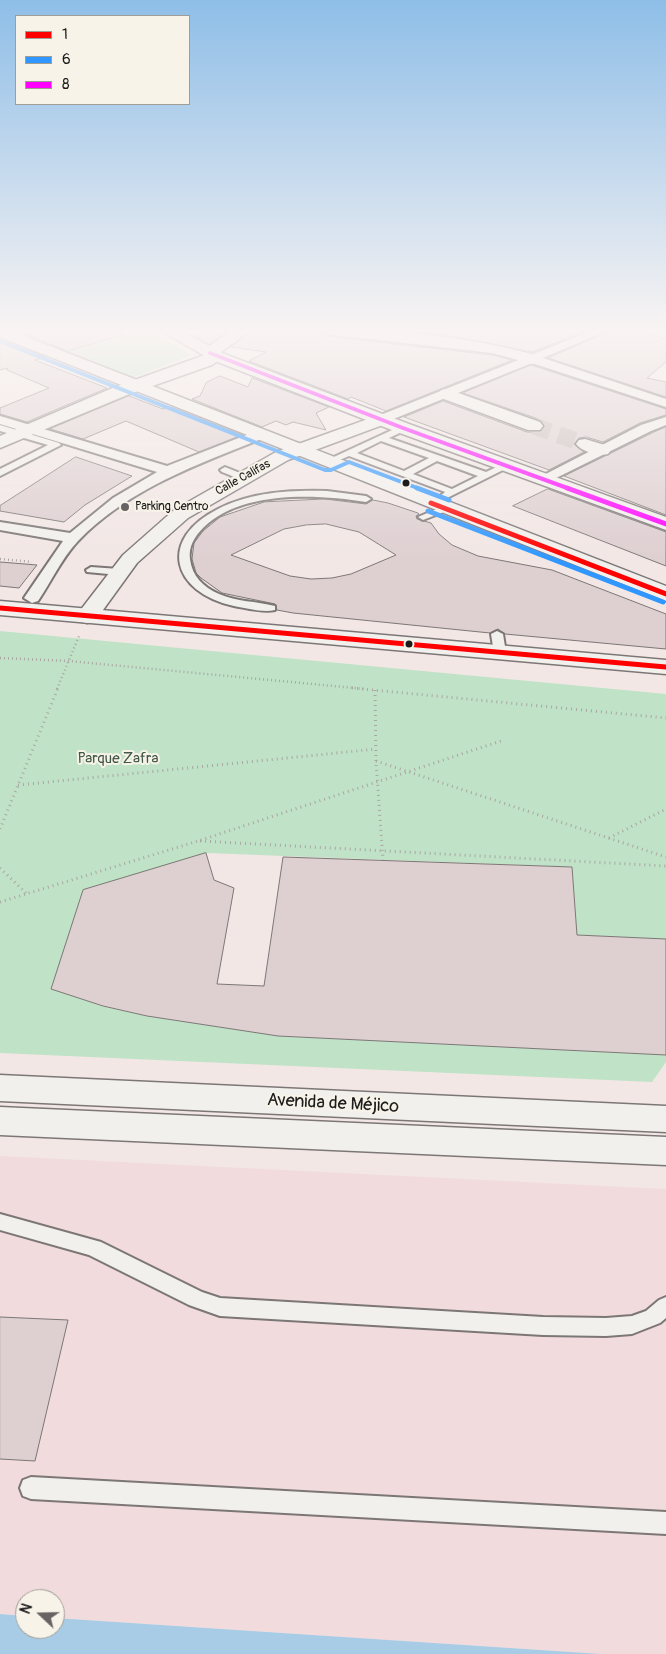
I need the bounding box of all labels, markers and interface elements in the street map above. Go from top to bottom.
legend [15,15,190,105]
text: 1 [62,25,68,44]
text: 6 [62,50,71,69]
text: 8 [62,75,70,94]
street label: Calle Califas [213,457,273,499]
unlabelled marker [401,478,411,488]
place label: Parking Centro [135,500,209,514]
marker: Parking Centro [119,501,131,513]
unlabelled marker [404,639,414,649]
park label: Parque Zafra [78,750,158,768]
street label: Avenida de Méjico [266,1090,400,1118]
north arrow [15,1589,65,1639]
text: N [17,1601,36,1616]

